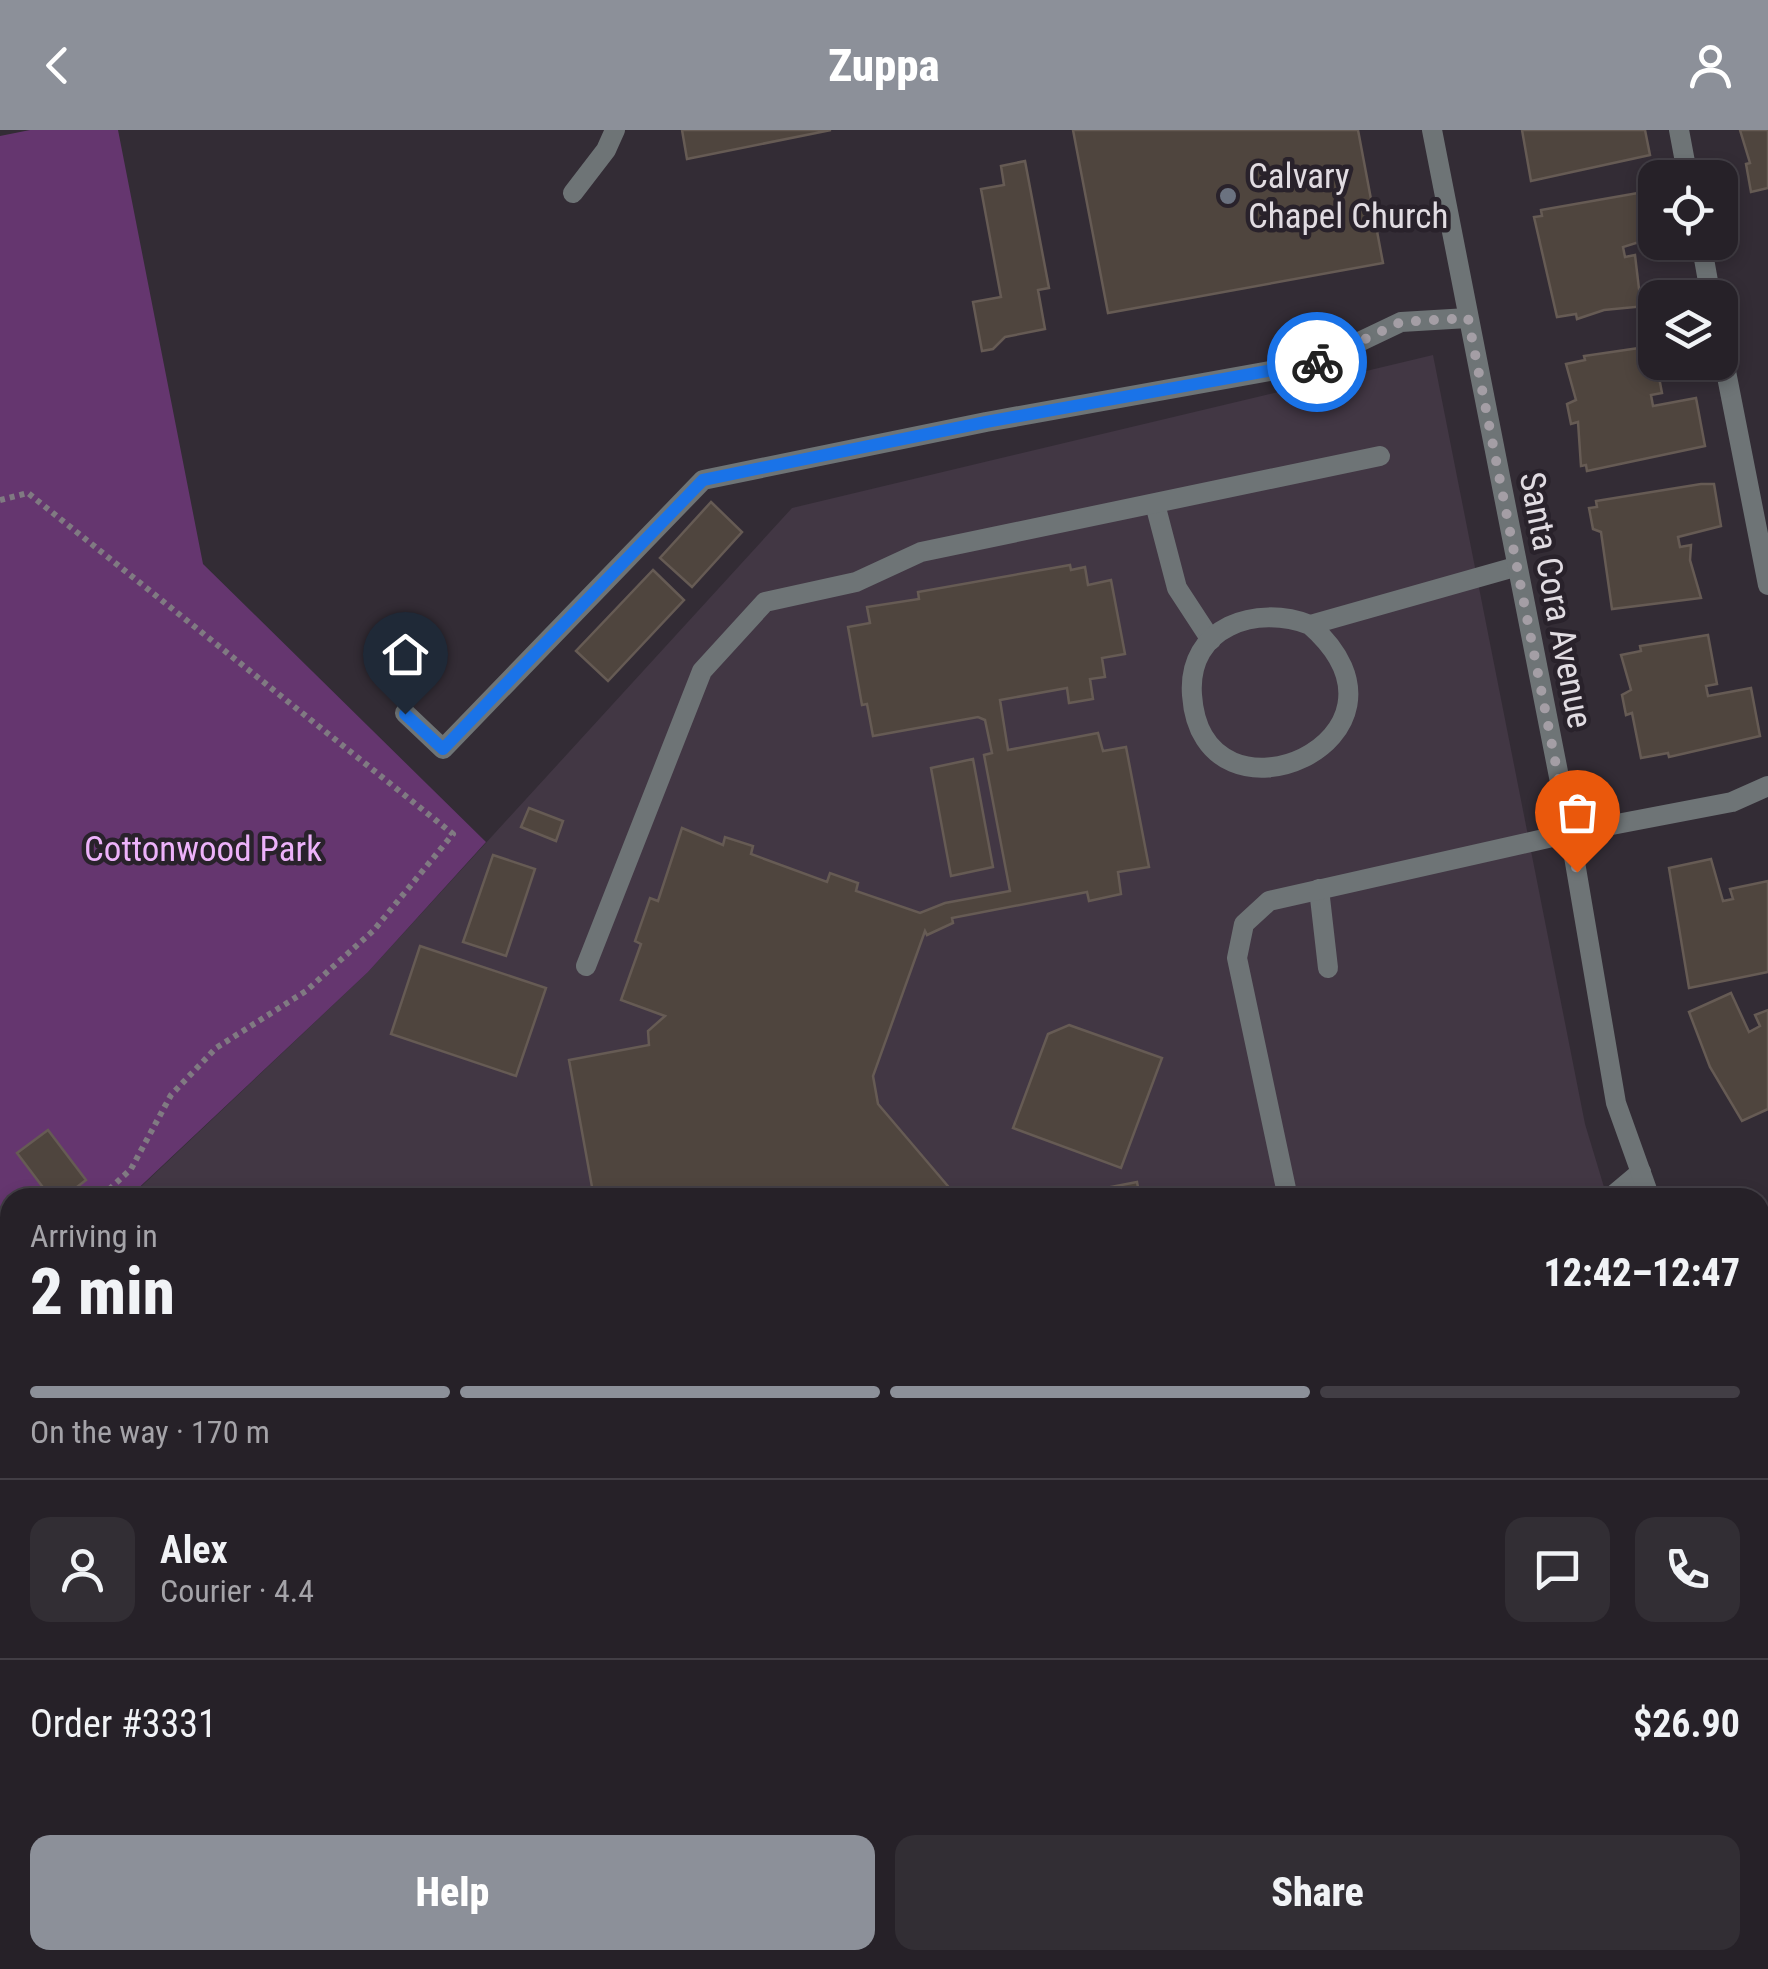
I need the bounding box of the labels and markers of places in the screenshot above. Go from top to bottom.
place label: Calvary Chapel Church [1248,156,1448,237]
marker: Calvary Chapel Church [1217,185,1239,207]
pin [363,612,448,715]
pin [1535,770,1620,873]

